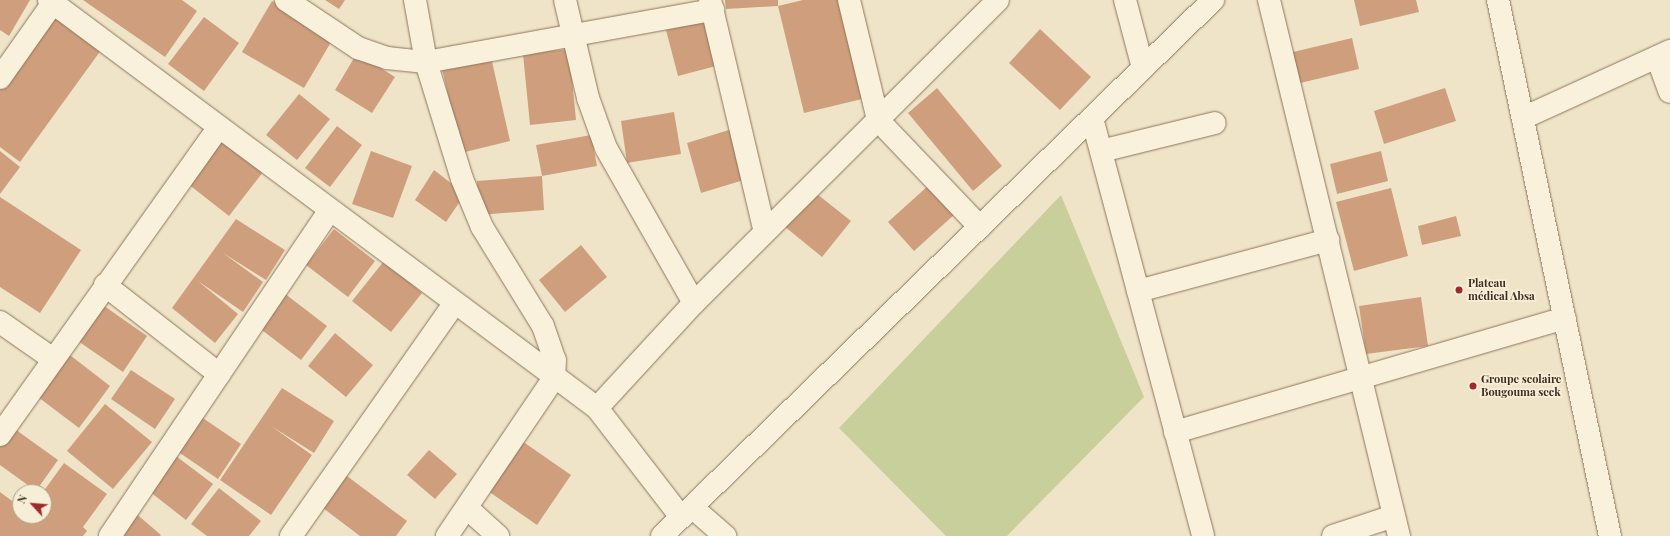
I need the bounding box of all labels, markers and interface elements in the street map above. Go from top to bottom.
place label: Plateau médical Absa [1468,277,1535,303]
marker: Plateau médical Absa [1453,284,1465,296]
place label: Groupe scolaire Bougouma seck [1481,373,1561,399]
marker: Groupe scolaire Bougouma seck [1468,381,1478,391]
north arrow [12,484,52,524]
text: N [13,492,30,506]

